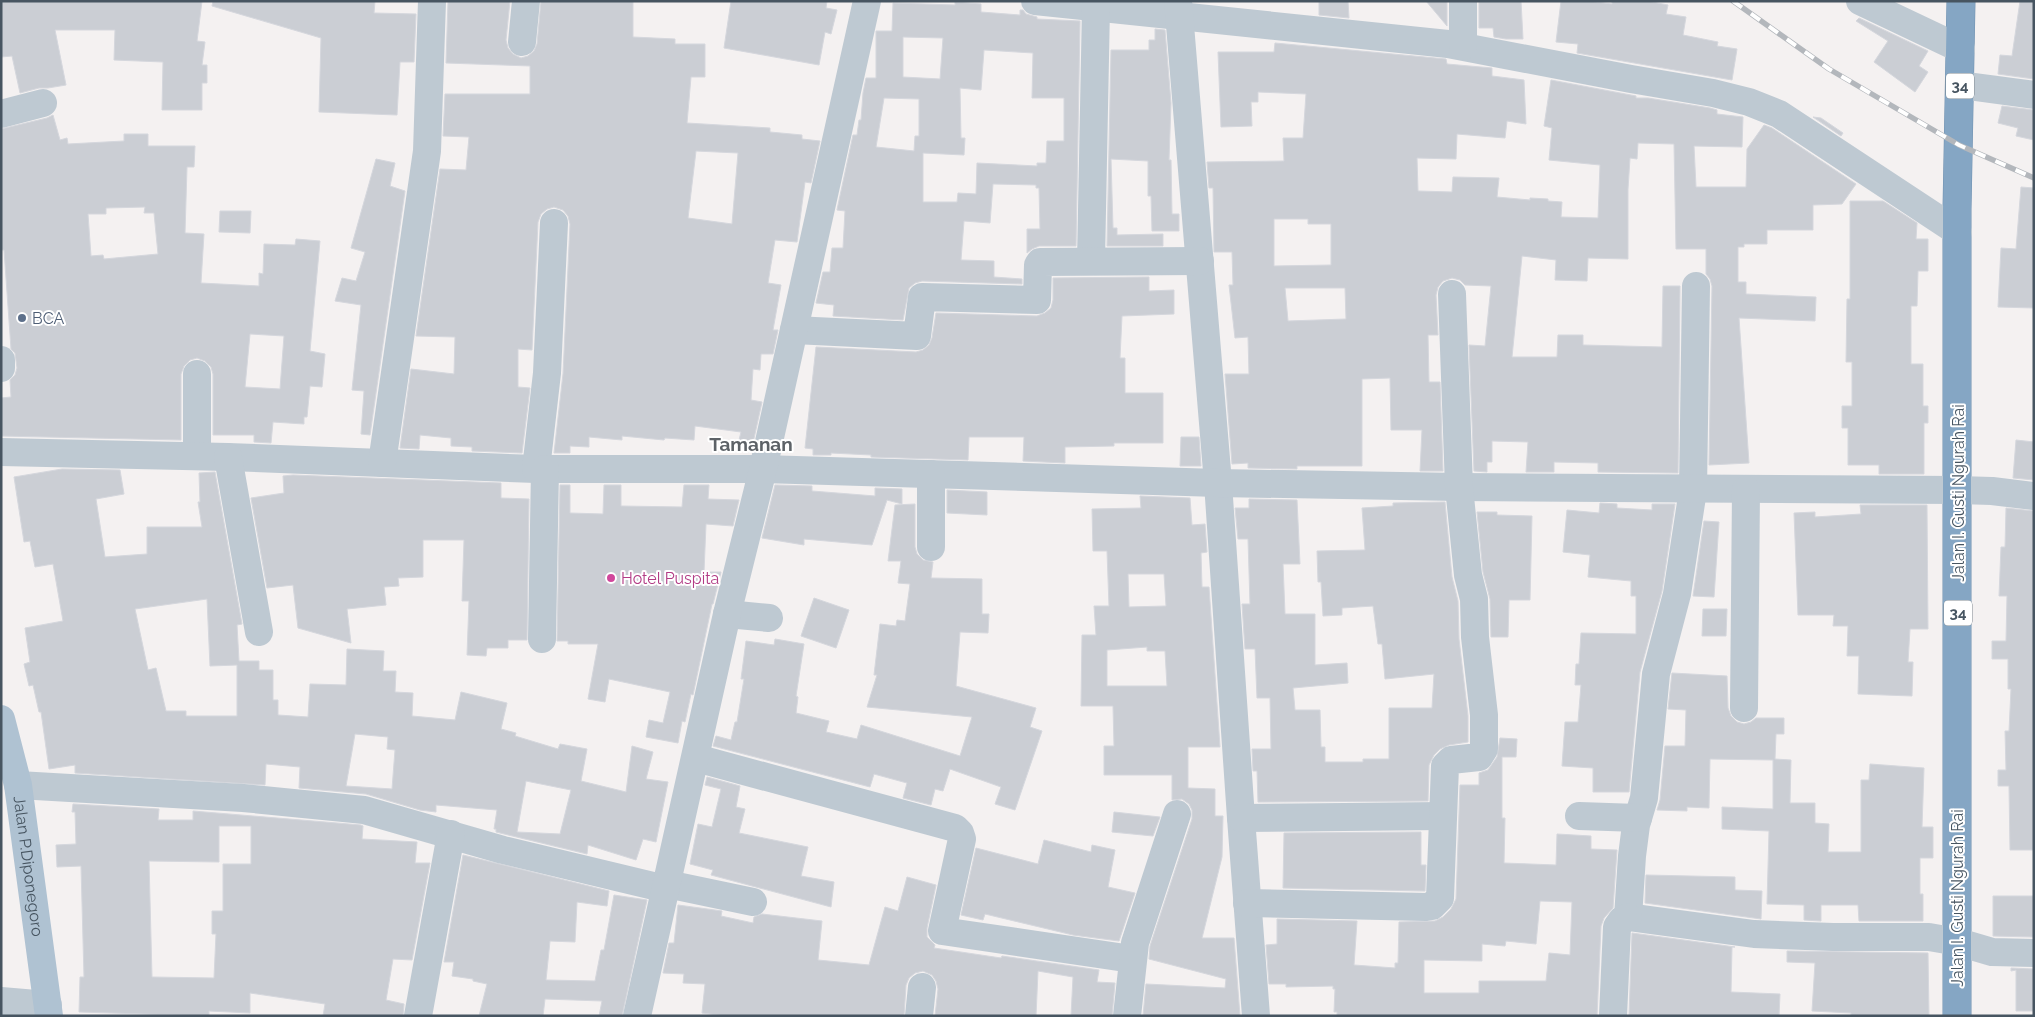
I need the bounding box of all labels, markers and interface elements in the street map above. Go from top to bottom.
road number: 34 [1946,74,1974,98]
place label: BCA [32,309,64,328]
marker: BCA [16,312,28,324]
street label: Jalan I. Gusti Ngurah Rai [1949,404,1968,582]
district label: Tamanan [709,433,793,455]
place label: Hotel Puspita [621,569,719,588]
marker: Hotel Puspita [605,572,617,584]
road number: 34 [1944,600,1972,626]
street label: Jalan P.Diponegoro [10,795,47,938]
street label: Jalan I. Gusti Ngurah Rai [1948,809,1967,987]

